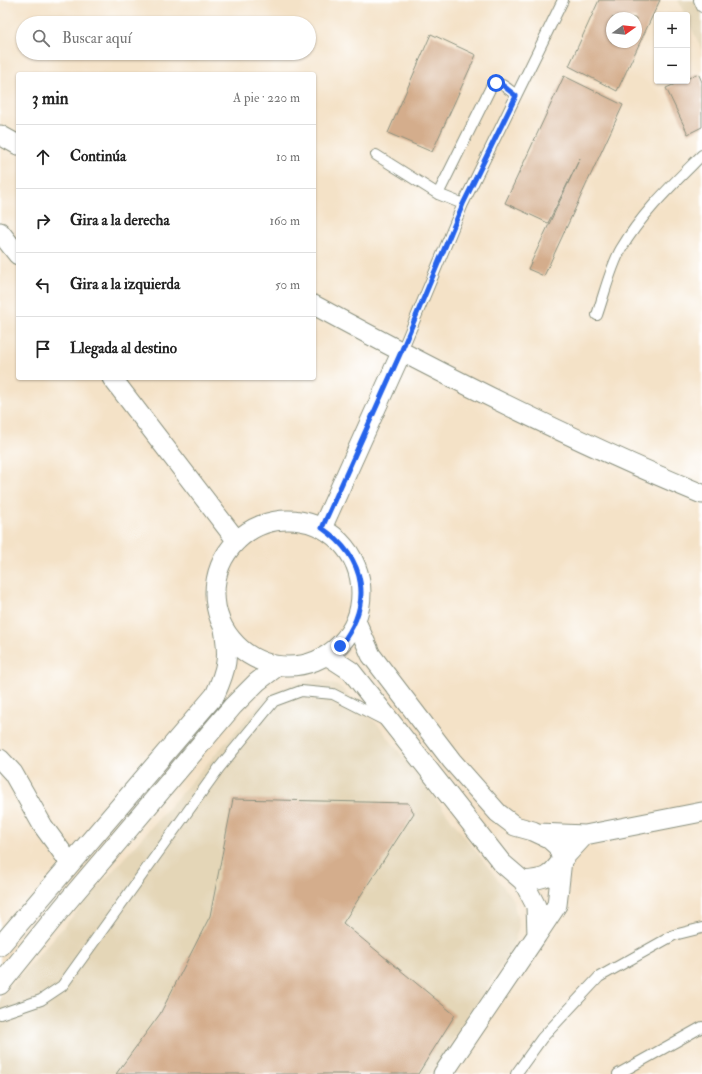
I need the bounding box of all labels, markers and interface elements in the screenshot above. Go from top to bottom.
north arrow [606,12,642,48]
map controls [654,12,690,84]
button: + [654,12,690,48]
search box [16,16,316,60]
icon: search [30,27,52,49]
text: Buscar aquí [62,29,131,48]
button: − [654,48,690,84]
route start [487,74,505,92]
text: 3 min [32,88,69,109]
text: A pie · 220 m [233,90,300,106]
icon: ahead [32,146,54,168]
text: Continúa [70,147,126,166]
text: 10 m [276,149,300,165]
icon: right [32,210,54,232]
text: Gira a la derecha [70,211,170,230]
text: 160 m [269,213,300,229]
icon: left [32,274,54,296]
text: Gira a la izquierda [70,275,180,294]
text: 50 m [275,277,300,293]
icon: arrive [32,338,54,360]
text: Llegada al destino [70,339,177,358]
route end [331,637,349,655]

